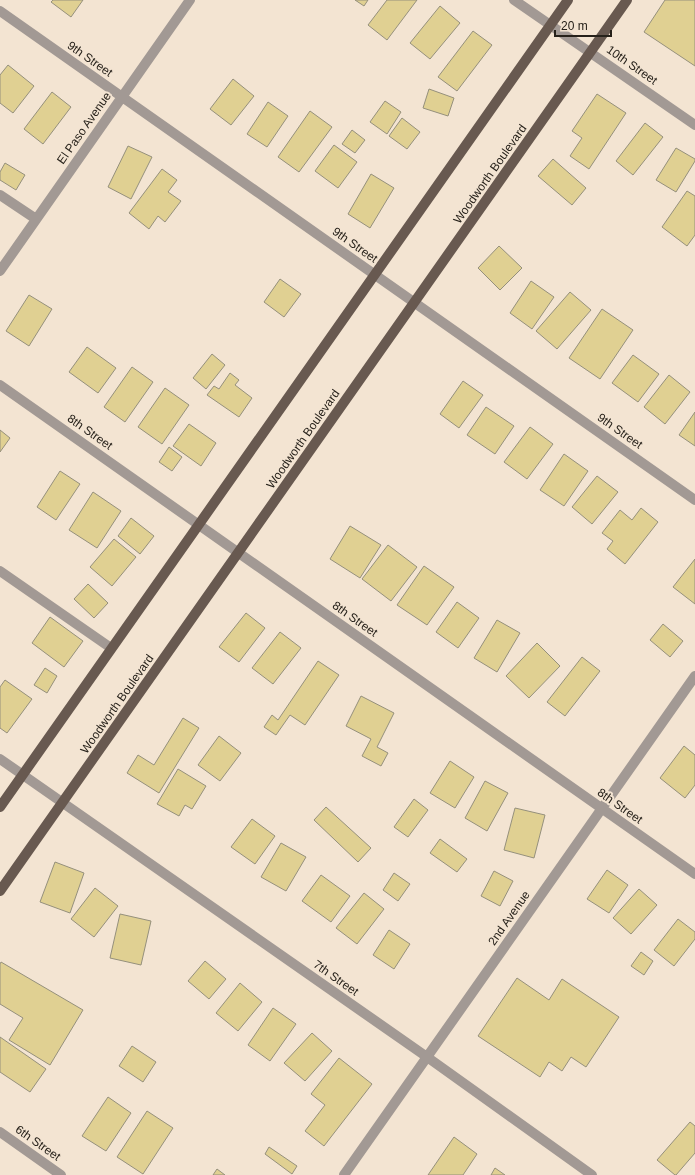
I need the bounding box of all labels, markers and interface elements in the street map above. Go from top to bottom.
scale bar [555,12,611,38]
text: 20 m [561,19,588,33]
street label: 9th Street [65,38,116,80]
street label: 10th Street [604,42,661,88]
street label: El Paso Avenue [54,89,114,167]
street label: Woodworth Boulevard [450,122,530,226]
street label: 9th Street [330,224,381,266]
street label: Woodworth Boulevard [263,387,343,491]
street label: 9th Street [595,410,646,452]
street label: 8th Street [65,411,116,453]
street label: 8th Street [330,598,381,640]
street label: Woodworth Boulevard [77,652,157,756]
street label: 8th Street [595,785,646,827]
street label: 2nd Avenue [485,888,533,948]
street label: 7th Street [311,957,362,999]
street label: 6th Street [13,1122,64,1164]

